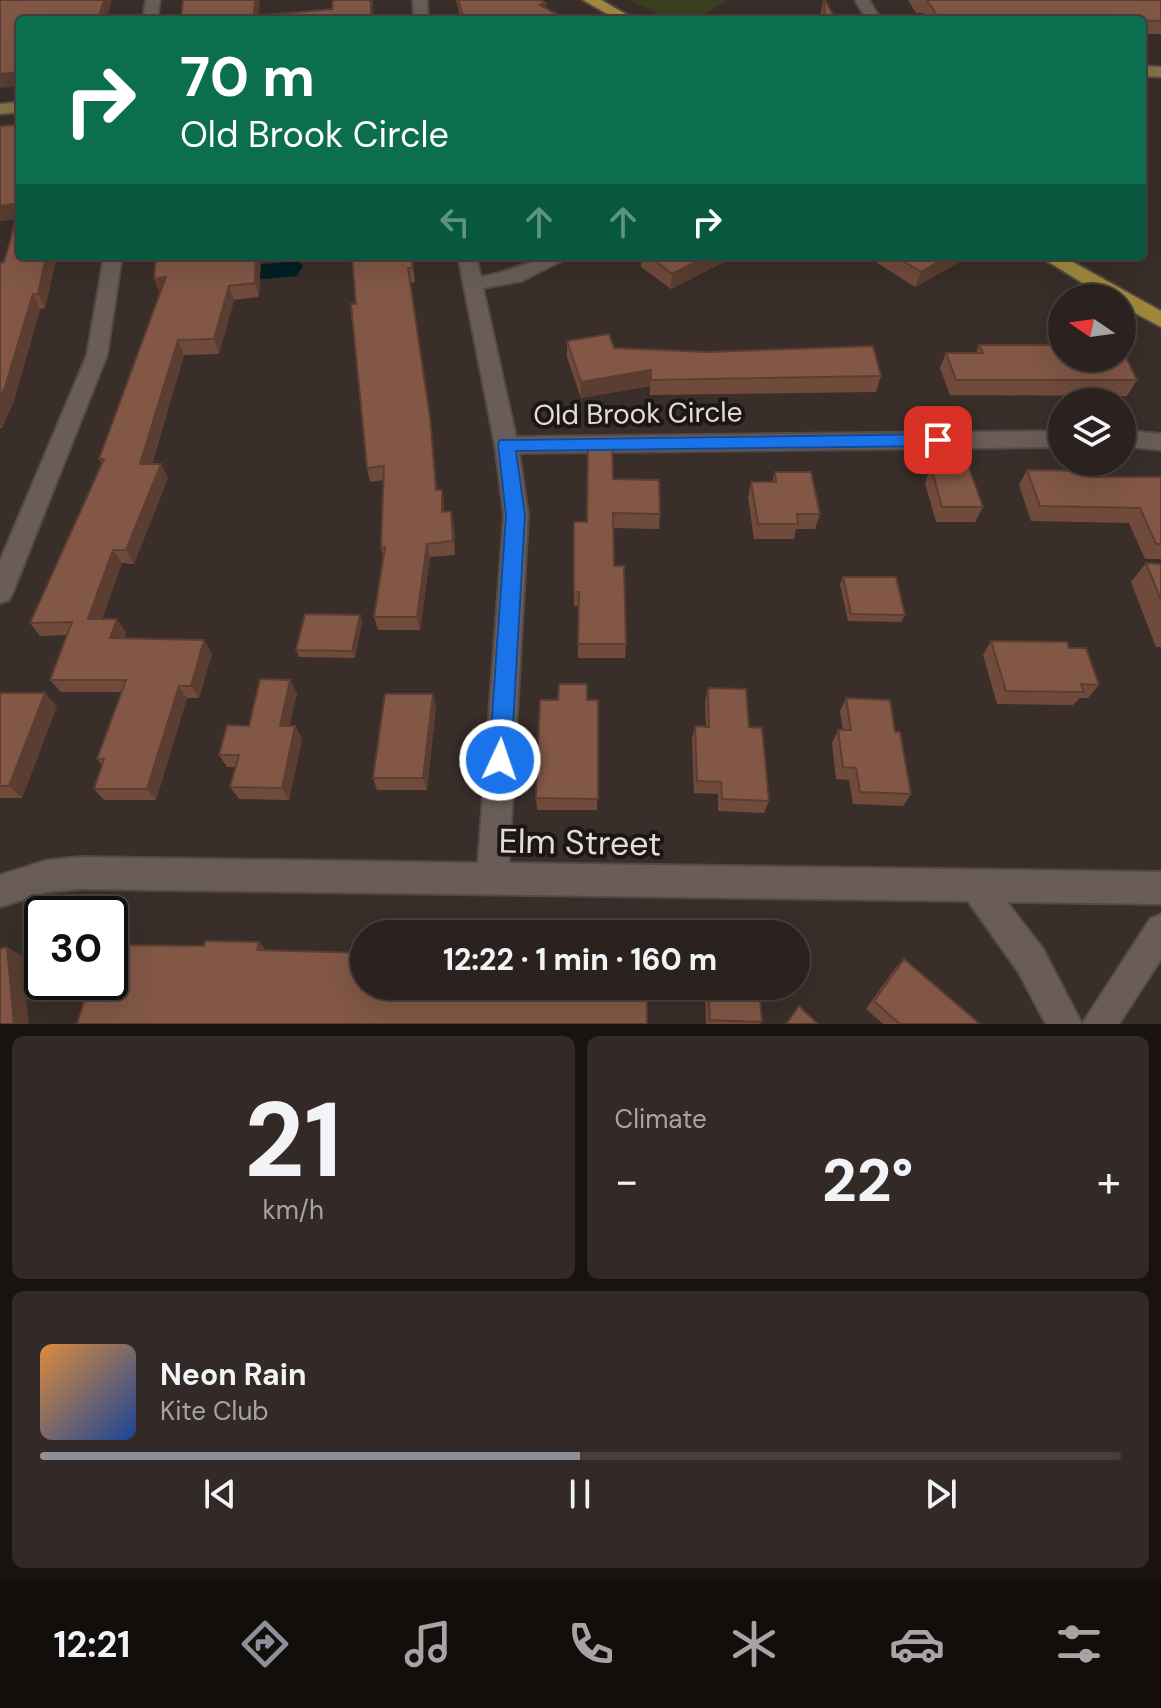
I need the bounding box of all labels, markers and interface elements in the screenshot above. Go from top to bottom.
text: 70 m [180,40,315,113]
icon: right [48,48,152,152]
text: Old Brook Circle [180,111,449,158]
icon: left [433,200,477,244]
icon: ahead [517,200,561,244]
icon: ahead [601,200,645,244]
icon: right [685,200,729,244]
north arrow [1048,284,1136,372]
map controls [1048,284,1136,476]
button: layers [1048,388,1136,476]
street label: Old Brook Circle [533,393,743,434]
pin [904,406,972,474]
icon: arrive [916,418,960,462]
position arrow [458,718,542,802]
street label: Elm Street [498,819,662,866]
speed limit sign: 30 [24,896,128,1000]
text: 12:22 · 1 min · 160 m [443,940,717,979]
text: 21 [244,1073,342,1208]
text: Climate [615,1102,707,1136]
text: 22° [822,1141,913,1220]
text: − [615,1152,639,1210]
text: + [1097,1152,1121,1210]
text: km/h [263,1193,324,1227]
text: Neon Rain [160,1355,306,1394]
text: Kite Club [160,1394,269,1428]
icon: previous [198,1472,242,1516]
icon: pause [558,1472,602,1516]
icon: next [919,1472,963,1516]
icon: directions [237,1616,293,1672]
icon: music [400,1616,456,1672]
icon: phone [563,1616,619,1672]
icon: climate [726,1616,782,1672]
icon: car [889,1616,945,1672]
icon: filters [1051,1616,1107,1672]
text: 12:21 [53,1621,130,1668]

